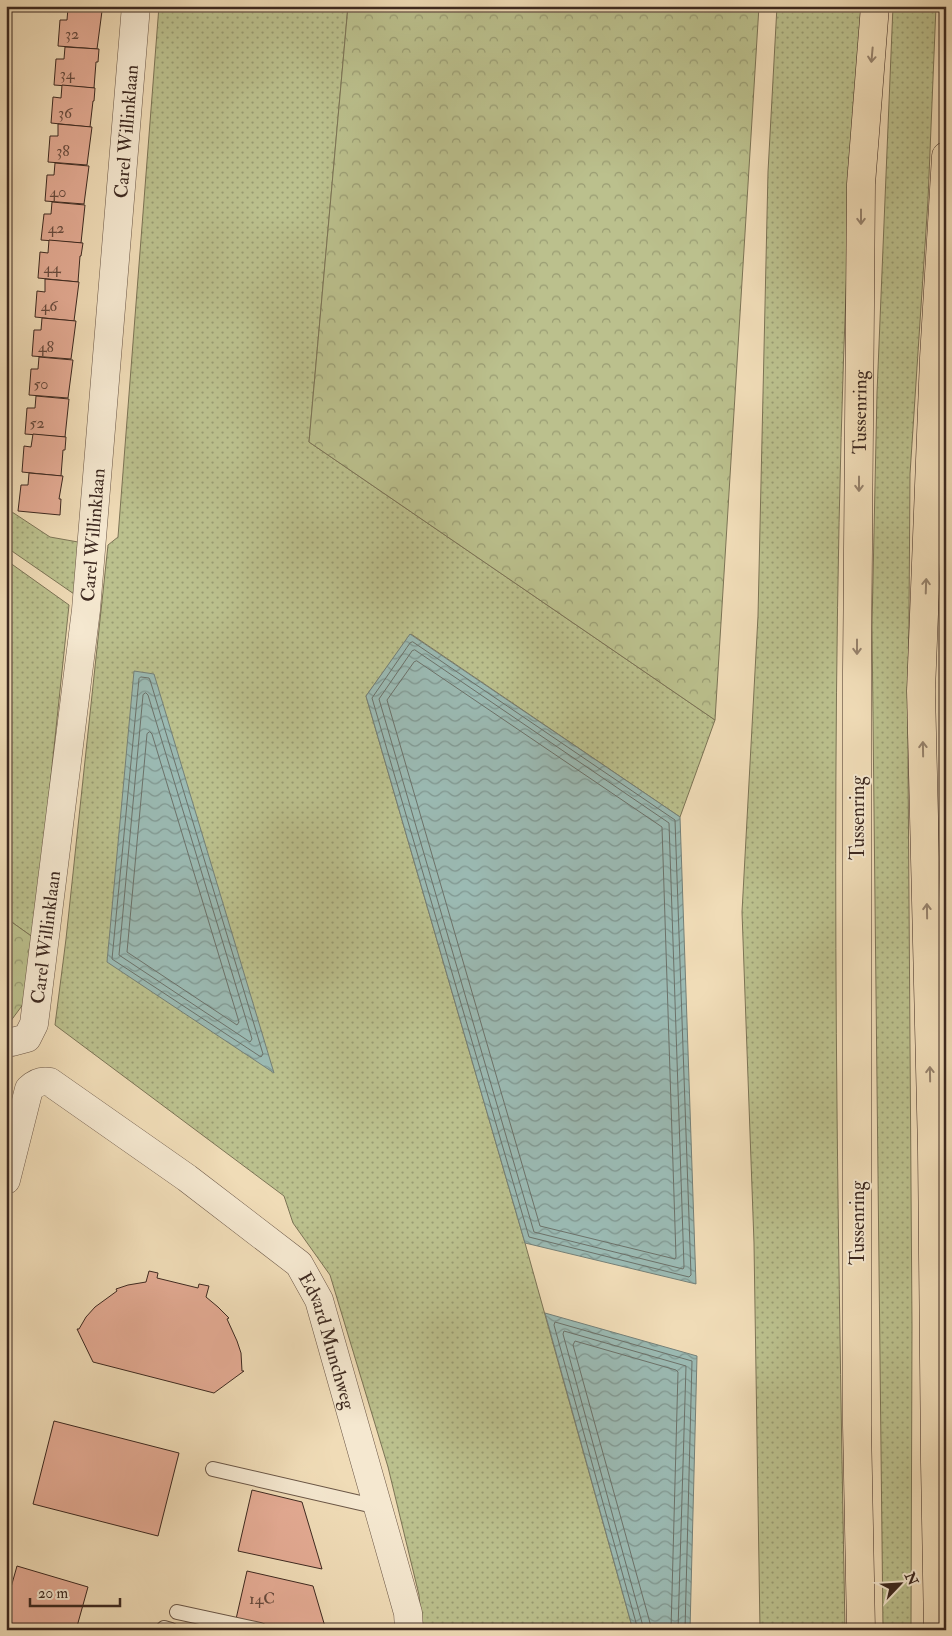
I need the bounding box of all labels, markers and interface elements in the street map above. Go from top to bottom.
house number: 32 [65,24,79,44]
one-way arrow [867,47,876,63]
house number: 34 [60,64,76,84]
street label: Carel Willinklaan [109,64,144,199]
house number: 36 [58,103,73,123]
house number: 38 [56,141,70,161]
house number: 40 [50,182,66,202]
one-way arrow [856,208,866,225]
house number: 42 [48,218,64,238]
house number: 44 [43,258,62,278]
house number: 46 [41,296,58,316]
house number: 48 [38,337,55,357]
street label: Tussenring [848,369,872,454]
house number: 50 [33,374,49,394]
house number: 52 [29,413,45,433]
street label: Carel Willinklaan [76,467,111,603]
one-way arrow [854,476,863,492]
one-way arrow [921,579,930,595]
one-way arrow [852,638,862,655]
one-way arrow [918,741,928,757]
street label: Tussenring [846,775,870,860]
street label: Carel Willinklaan [26,869,66,1005]
one-way arrow [922,903,931,919]
one-way arrow [926,1066,935,1082]
street label: Tussenring [846,1180,870,1265]
street label: Edvard Munchweg [293,1268,361,1413]
north arrow [874,1558,924,1608]
text: N [901,1569,922,1588]
scale bar [30,1576,120,1608]
text: 20 m [38,1584,68,1603]
house number: 14C [249,1589,275,1609]

